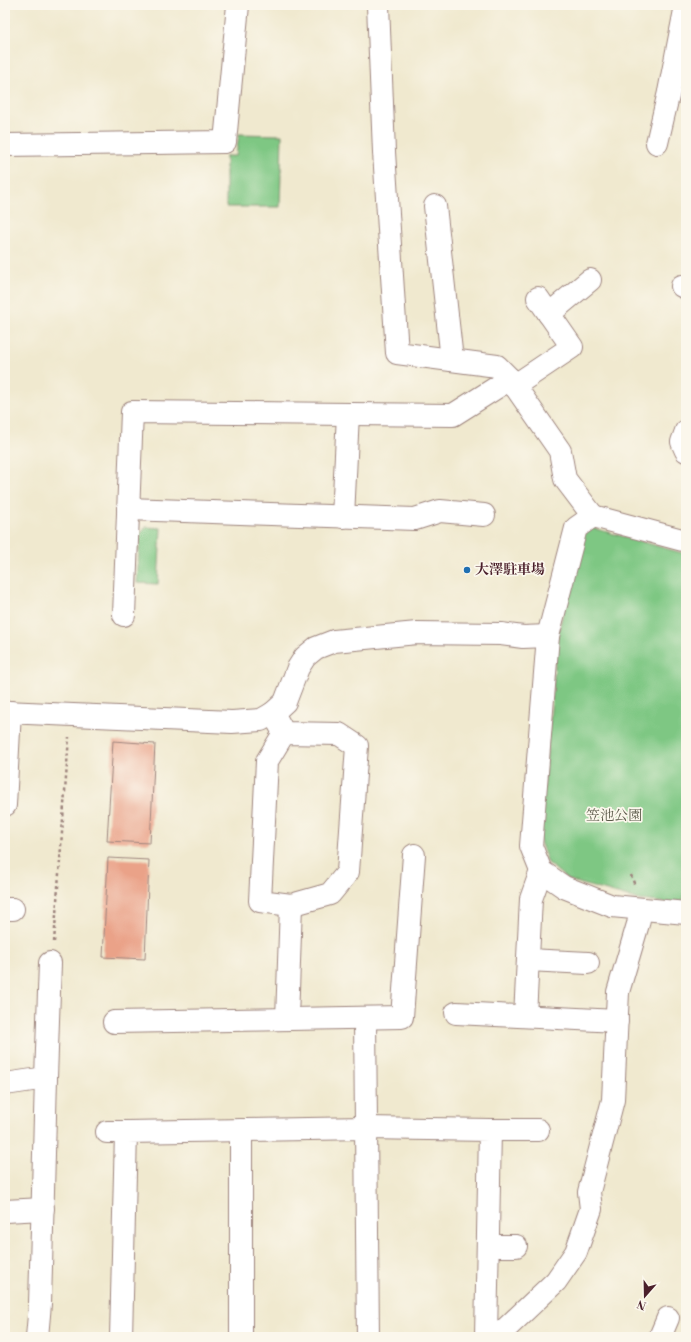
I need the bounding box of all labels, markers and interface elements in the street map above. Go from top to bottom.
place label: 大澤駐車場 [475,561,545,579]
marker: 大澤駐車場 [462,565,472,575]
park label: 笠池公園 [586,807,642,825]
north arrow [625,1276,665,1316]
text: N [635,1296,648,1313]

